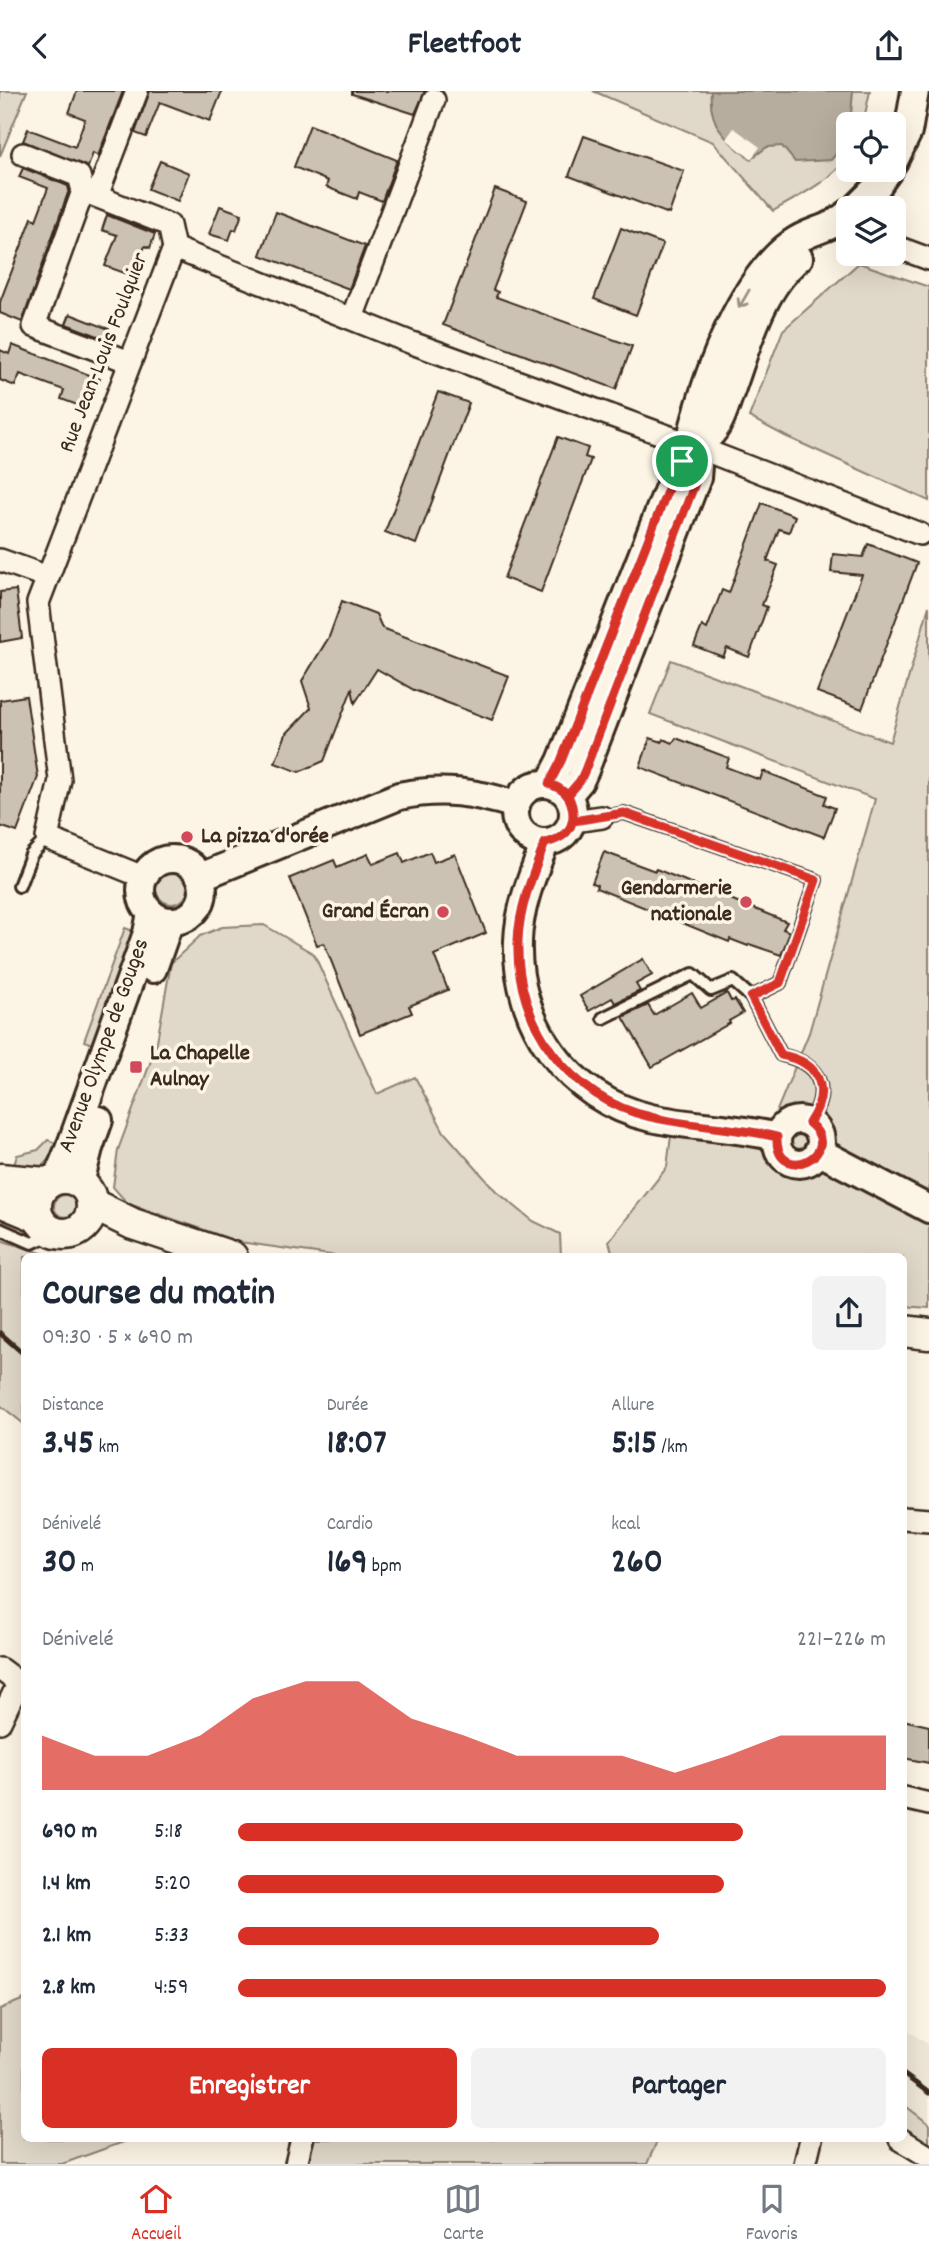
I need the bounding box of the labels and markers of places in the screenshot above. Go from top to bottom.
pin [652,431,712,491]
place label: La pizza d'orée [201,821,329,854]
marker: La pizza d'orée [179,829,195,845]
place label: Gendarmerie nationale [621,873,732,932]
marker: Gendarmerie nationale [738,894,754,910]
place label: Grand Écran [322,896,429,929]
marker: Grand Écran [435,904,451,920]
place label: La Chapelle Aulnay [150,1038,250,1097]
marker: La Chapelle Aulnay [128,1059,144,1075]

